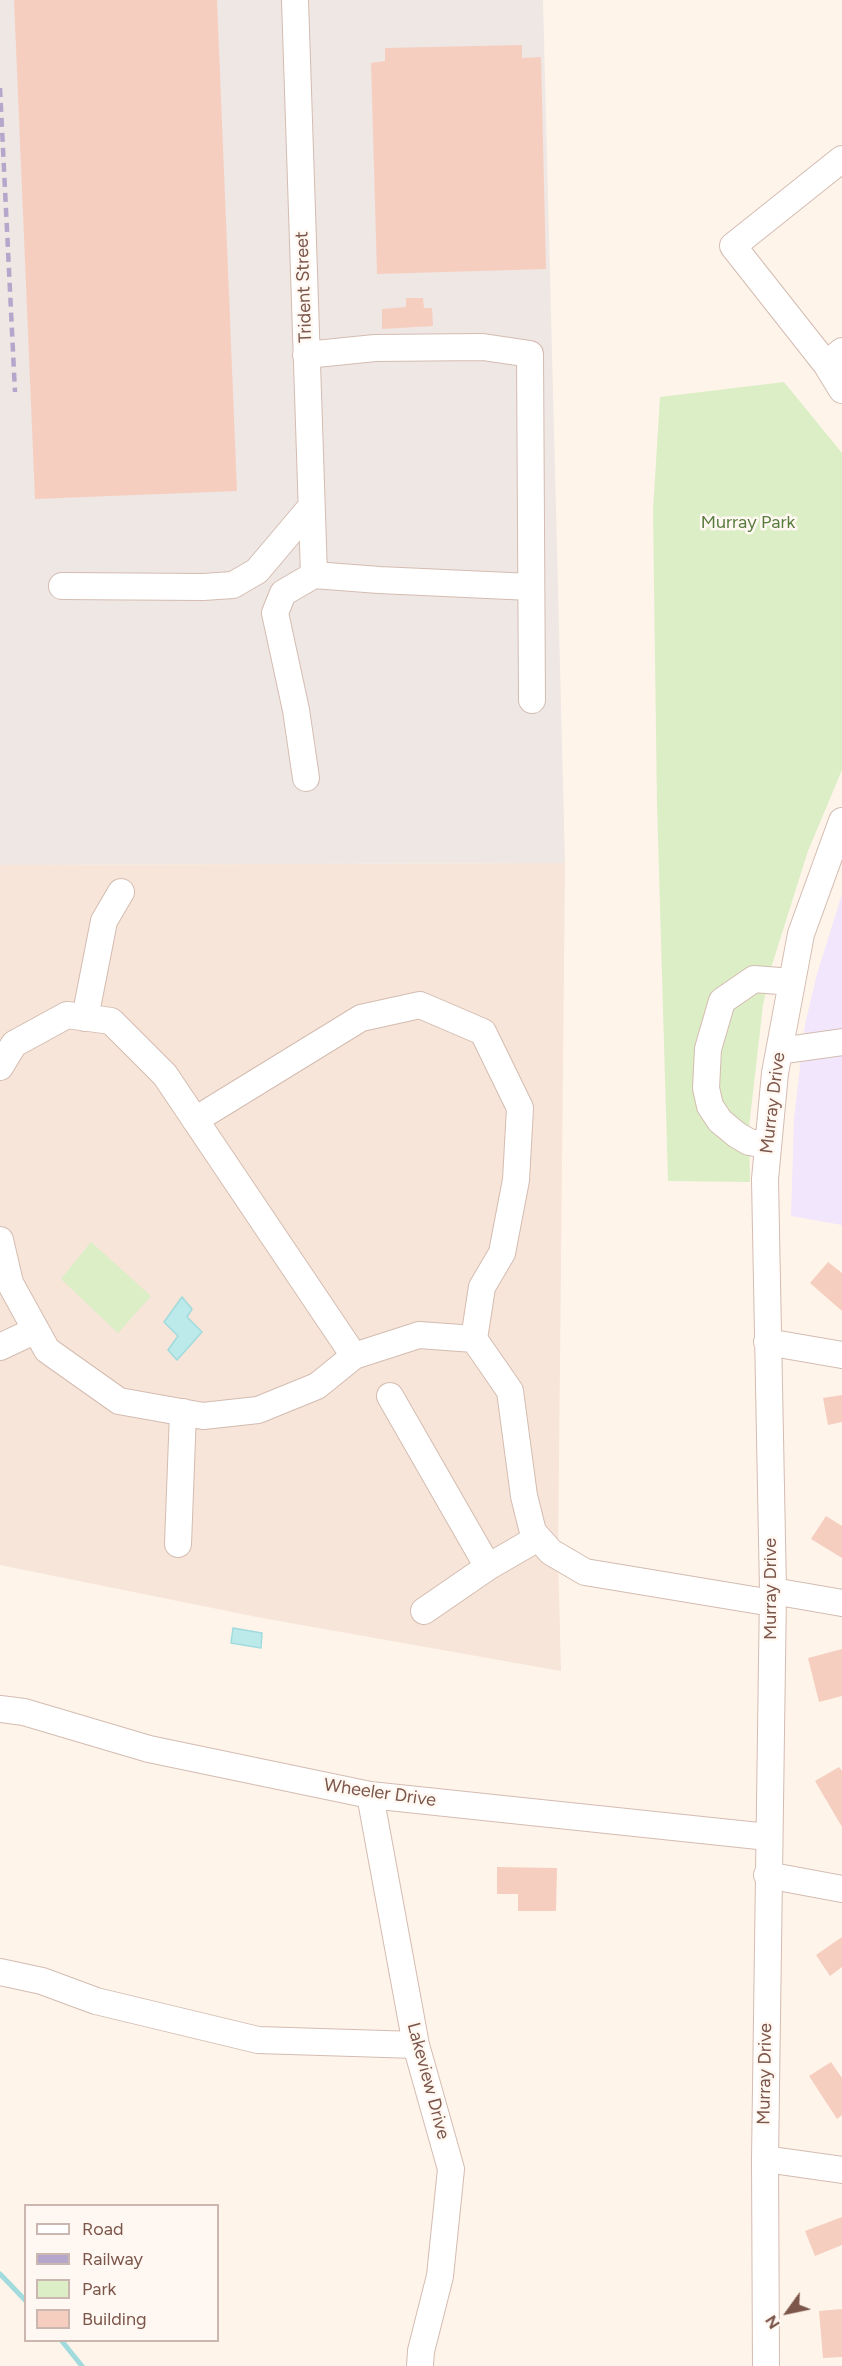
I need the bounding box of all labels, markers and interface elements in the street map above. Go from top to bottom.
street label: Trident Street [291,231,317,343]
park label: Murray Park [701,512,795,534]
street label: Murray Drive [756,1051,790,1155]
street label: Murray Drive [760,1538,782,1640]
street label: Wheeler Drive [323,1774,437,1812]
street label: Lakeview Drive [402,2020,454,2142]
street label: Murray Drive [753,2023,777,2125]
legend [24,2204,219,2342]
text: Road [82,2218,123,2240]
text: Railway [82,2248,143,2270]
text: Park [82,2278,116,2300]
north arrow [758,2282,818,2342]
text: Building [82,2308,147,2330]
text: N [761,2312,784,2332]

